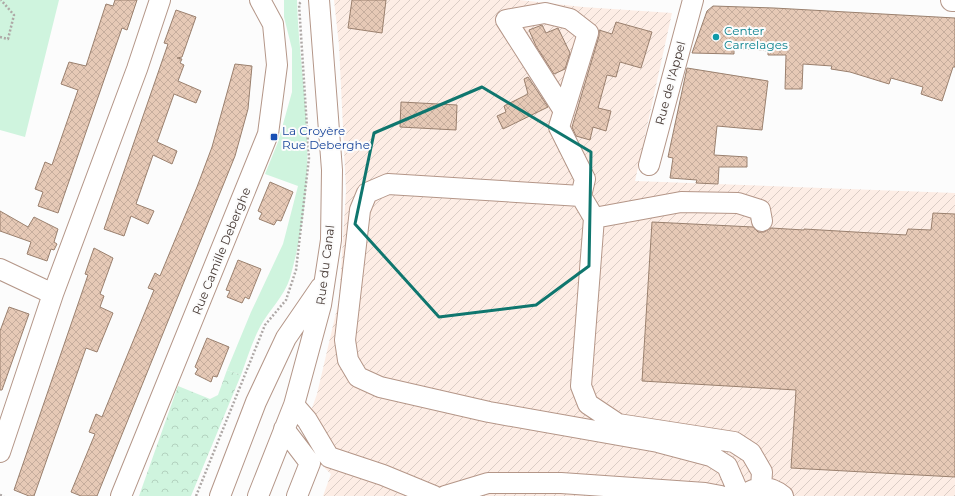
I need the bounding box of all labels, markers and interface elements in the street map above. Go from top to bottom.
place label: Center Carrelages [724,23,788,52]
marker: Center Carrelages [711,32,721,42]
street label: Rue de l'Appel [652,39,688,127]
place label: La Croyère Rue Deberghe [282,123,370,152]
marker: La Croyère Rue Deberghe [269,132,279,142]
street label: Rue Camille Deberghe [189,185,253,317]
street label: Rue du Canal [313,224,337,306]

